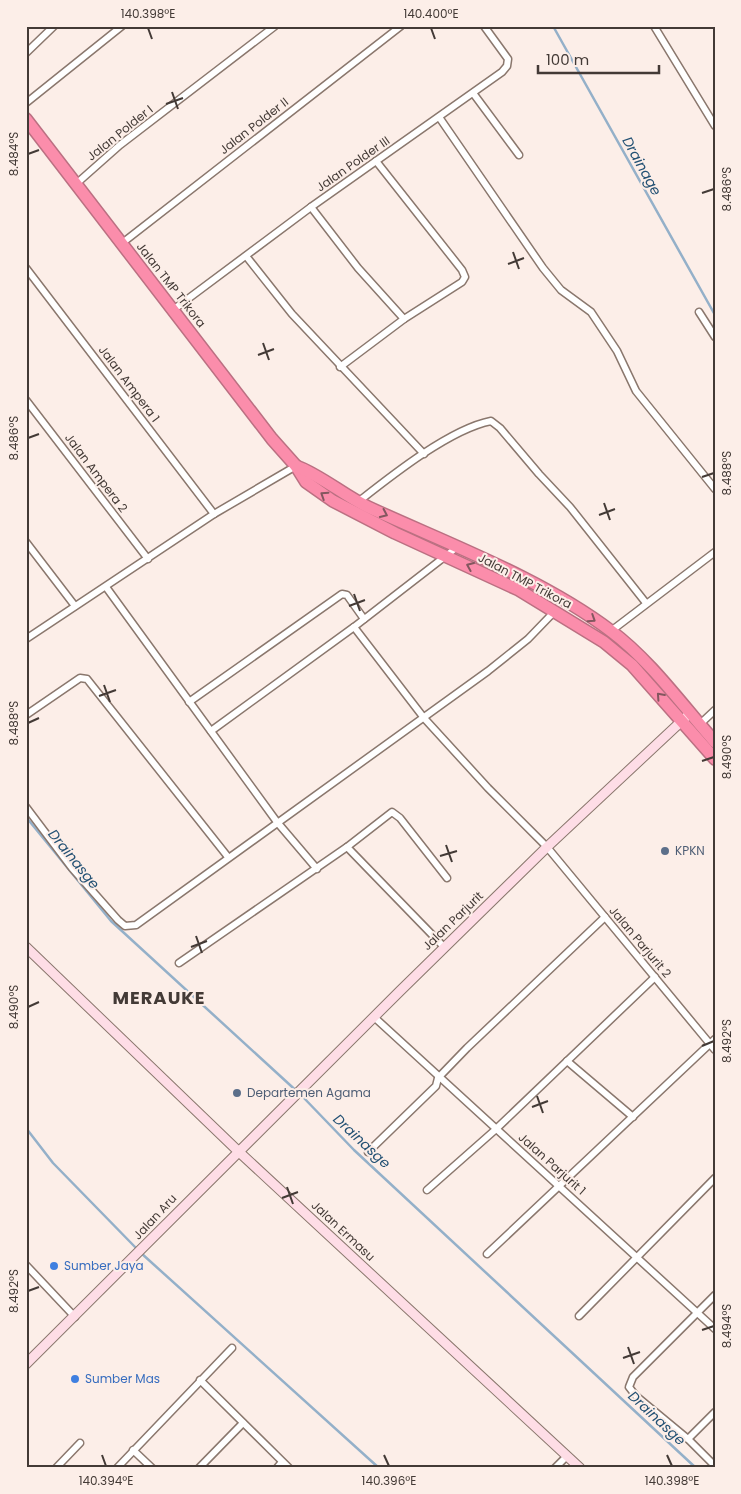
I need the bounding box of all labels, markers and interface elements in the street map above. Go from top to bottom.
text: 140.398°E [121,5,175,22]
text: 140.400°E [403,5,459,22]
scale bar [538,42,660,74]
text: 100 m [546,49,589,70]
street label: Jalan Polder II [216,93,292,158]
street label: Jalan Polder I [83,101,156,164]
text: 8.484°S [5,132,22,176]
street label: Jalan Polder III [313,132,393,195]
water label: Drainage [618,133,667,199]
text: 8.486°S [718,167,735,211]
street label: Jalan TMP Trikora [133,239,210,331]
street label: Jalan Ampera 1 [95,342,164,426]
text: 8.486°S [5,416,22,460]
street label: Jalan Ampera 2 [61,430,132,516]
text: 8.488°S [718,451,735,495]
one-way arrow [320,492,329,501]
one-way arrow [379,508,388,518]
street label: Jalan TMP Trikora [475,549,575,612]
one-way arrow [466,562,475,573]
one-way arrow [586,612,595,622]
one-way arrow [656,693,665,702]
text: 8.488°S [5,701,22,745]
text: 8.490°S [718,735,735,779]
water label: Drainasge [44,825,105,893]
place label: KPKN [675,842,705,859]
marker: KPKN [659,845,671,857]
street label: Jalan Parjurit [419,887,487,954]
street label: Jalan Parjurit 2 [605,902,675,981]
text: 8.490°S [5,985,22,1029]
district label: MERAUKE [112,985,206,1010]
text: 8.492°S [718,1019,735,1063]
place label: Departemen Agama [247,1084,371,1101]
marker: Departemen Agama [231,1087,243,1099]
water label: Drainasge [329,1109,395,1173]
street label: Jalan Parjurit 1 [515,1129,590,1199]
street label: Jalan Aru [129,1190,180,1243]
street label: Jalan Ermasu [308,1197,379,1265]
place label: Sumber Jaya [64,1257,144,1274]
marker: Sumber Jaya [48,1260,60,1272]
text: 8.492°S [5,1269,22,1313]
text: 8.494°S [718,1304,735,1348]
place label: Sumber Mas [85,1370,160,1387]
marker: Sumber Mas [69,1373,81,1385]
water label: Drainasge [624,1386,690,1450]
text: 140.394°E [79,1472,133,1489]
text: 140.396°E [362,1472,416,1489]
text: 140.398°E [645,1472,699,1489]

